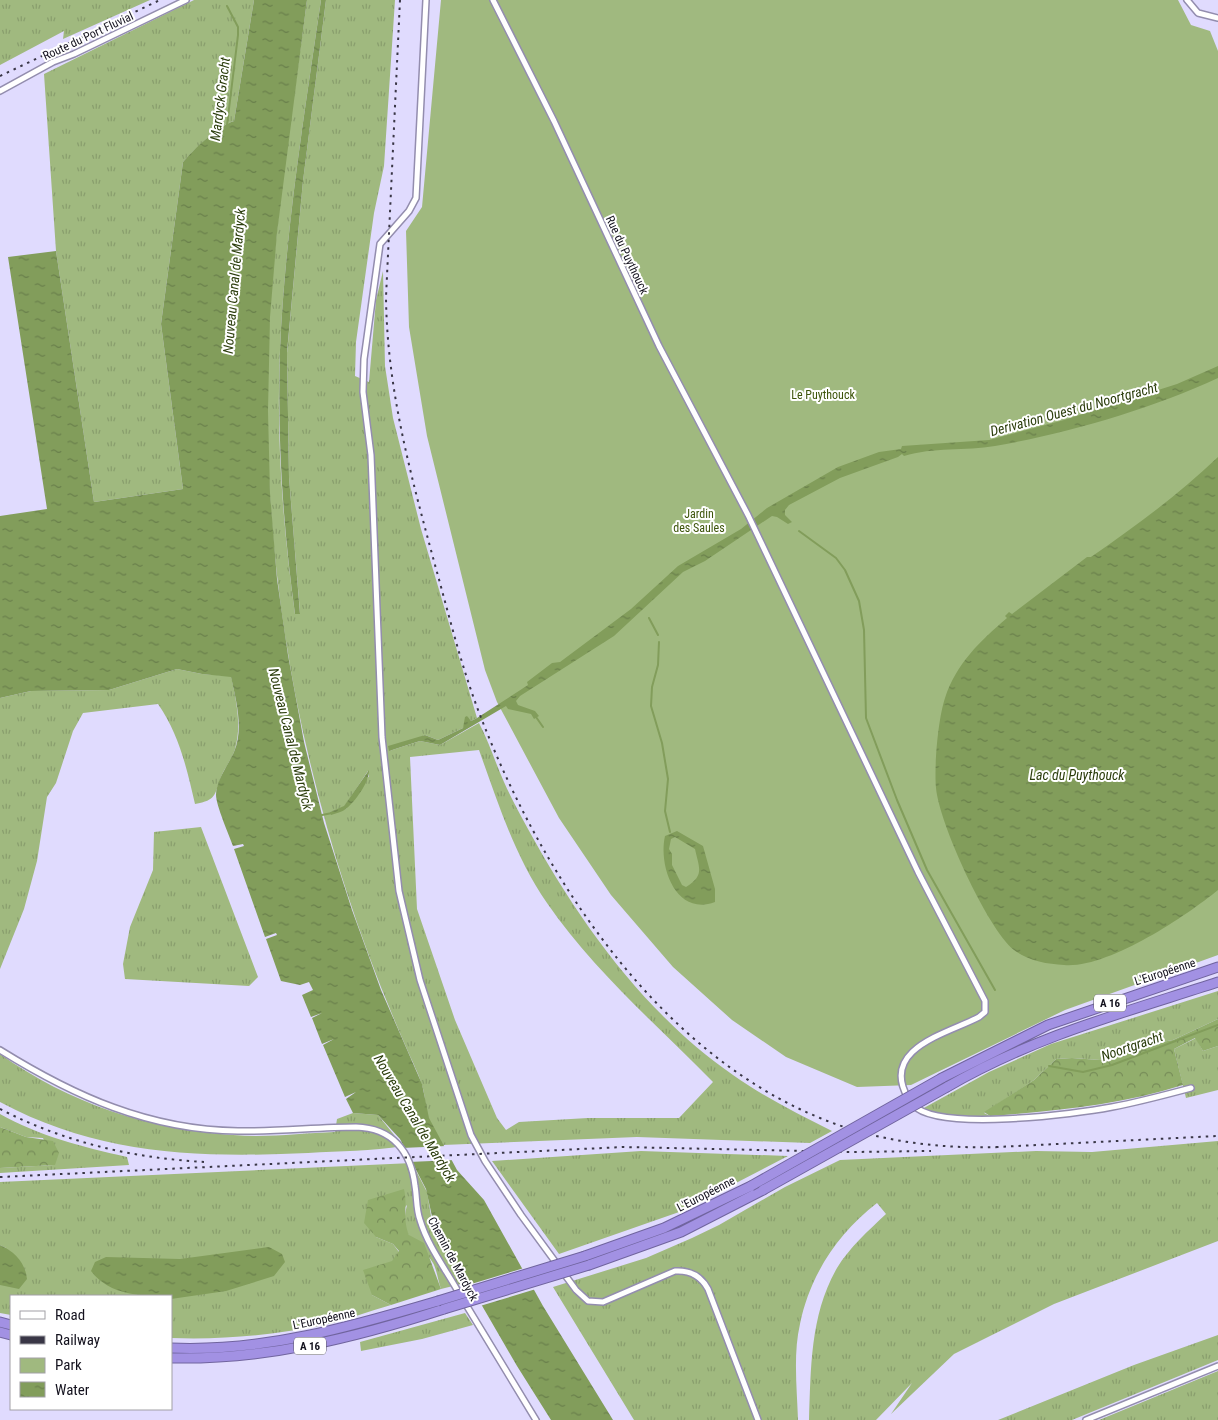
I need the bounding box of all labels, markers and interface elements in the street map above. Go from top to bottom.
street label: Route du Port Fluvial [41,9,135,63]
water label: Mardyck Gracht [207,55,233,142]
water label: Nouveau Canal de Mardyck [220,207,248,354]
street label: Rue du Puythouck [603,214,651,297]
water label: Derivation Ouest du Noortgracht [988,379,1160,439]
park label: Le Puythouck [791,388,855,402]
park label: Jardin des Saules [673,507,725,535]
water label: Nouveau Canal de Mardyck [266,666,317,812]
water label: Lac du Puythouck [1029,767,1125,783]
street label: L'Européenne [1133,955,1198,988]
road number: A 16 [1094,994,1126,1011]
water label: Noortgracht [1099,1028,1166,1064]
water label: Nouveau Canal de Mardyck [371,1052,460,1185]
street label: L'Européenne [675,1173,738,1215]
street label: Chemin de Mardyck [425,1215,481,1304]
legend [10,1295,172,1410]
street label: L'Européenne [292,1305,357,1332]
text: Road [55,1306,85,1324]
text: Railway [55,1331,100,1349]
road number: A 16 [294,1338,326,1354]
text: Park [55,1356,82,1374]
text: Water [55,1381,90,1399]

